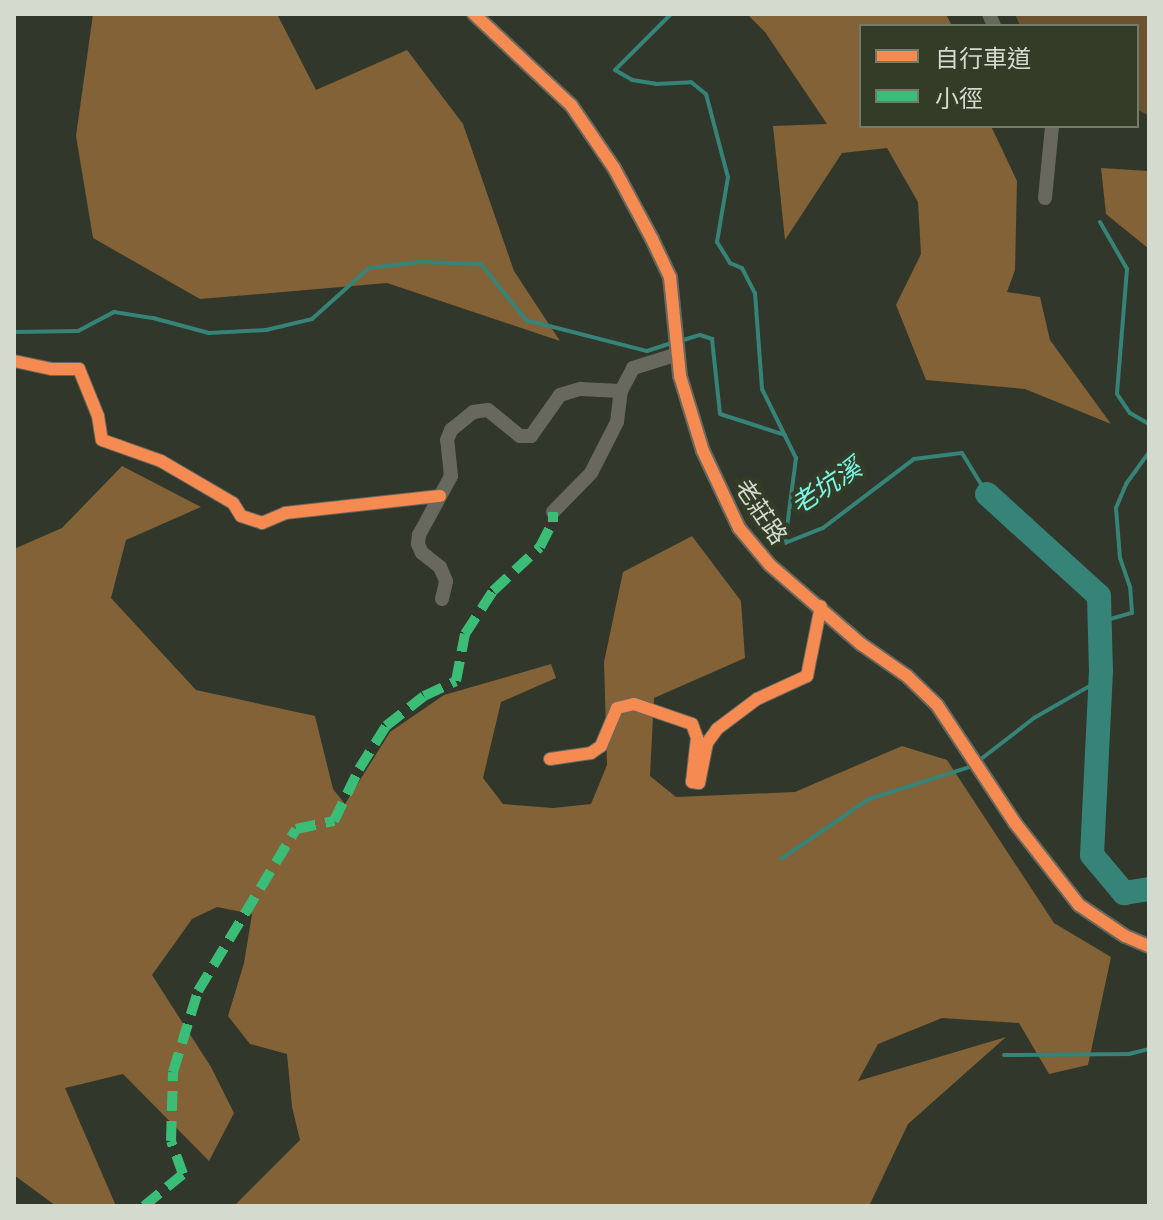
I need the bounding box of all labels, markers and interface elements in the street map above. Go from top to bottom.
legend [859,24,1139,128]
text: 自行車道 [935,43,1031,74]
text: 小徑 [935,83,983,114]
water label: 老坑溪 [785,452,867,520]
street label: 老莊路 [729,474,793,550]

